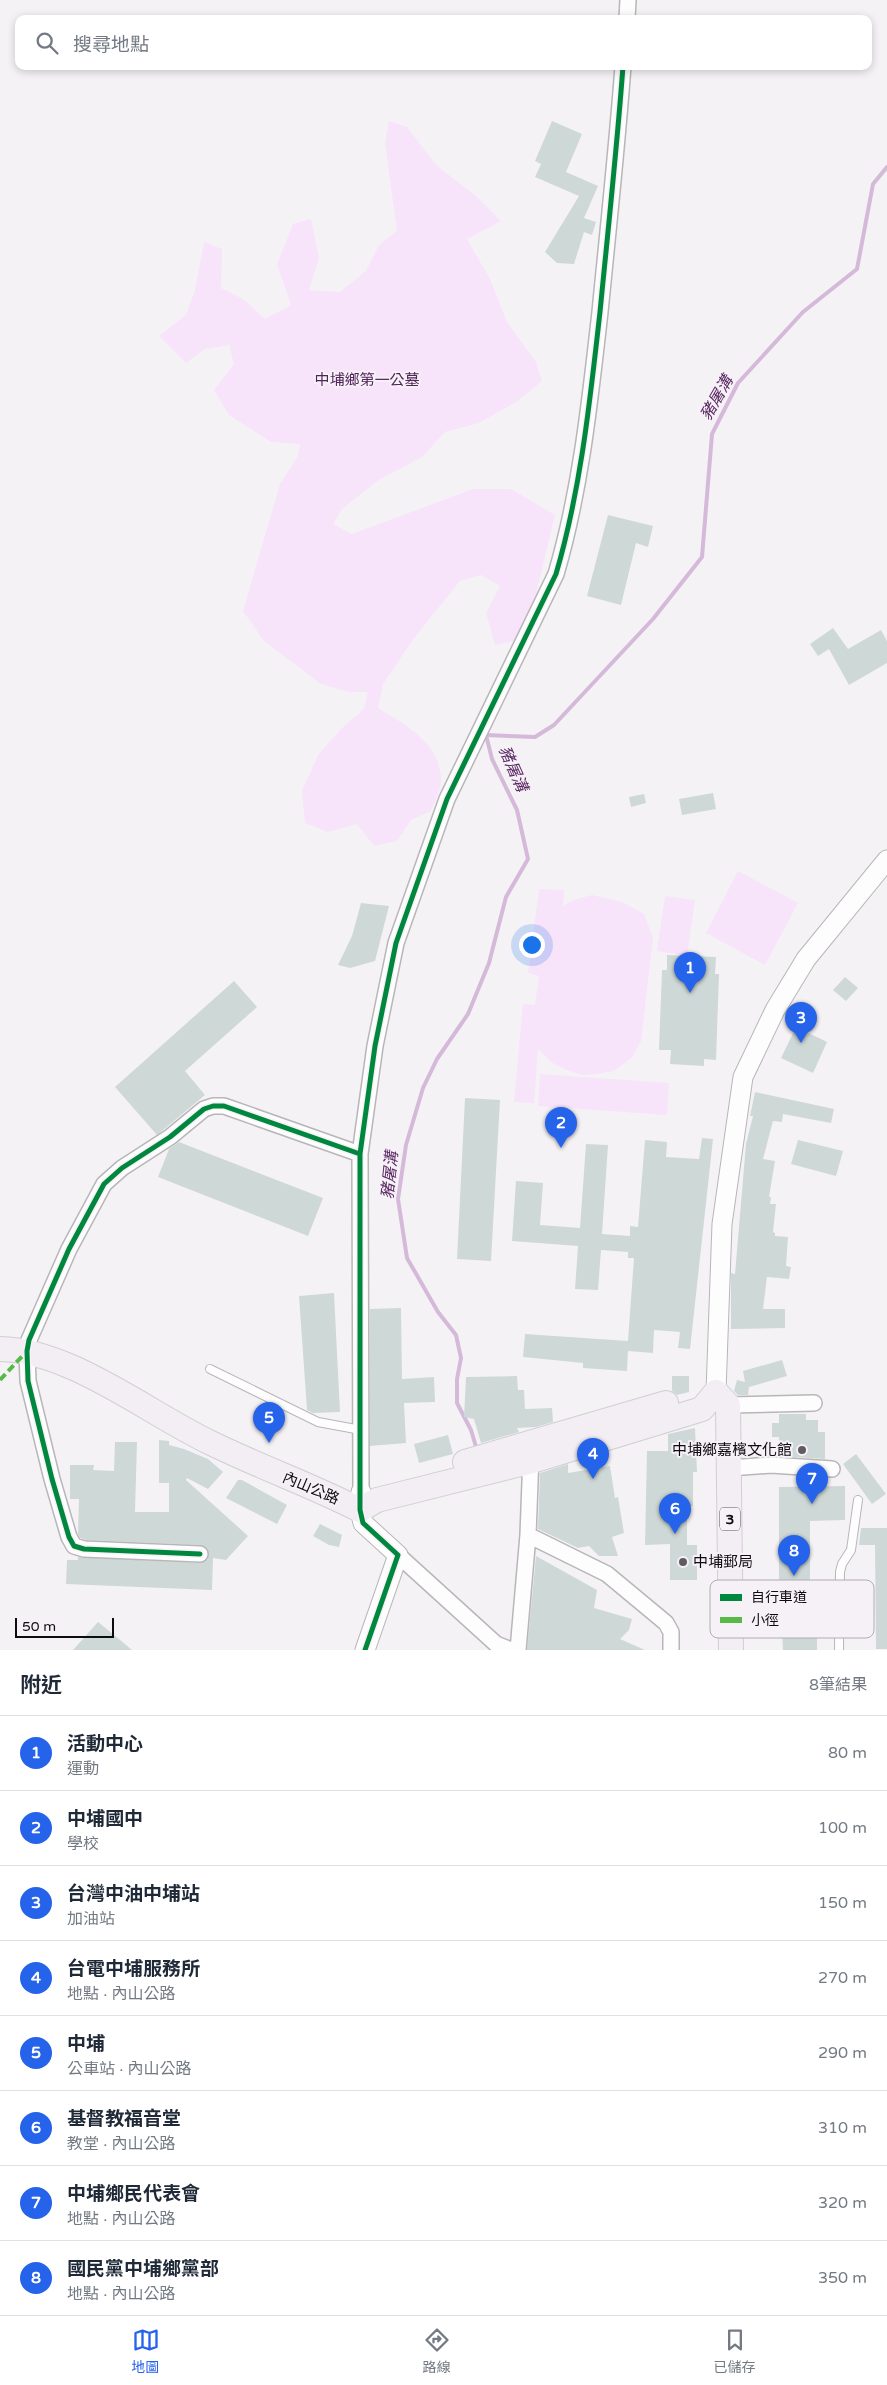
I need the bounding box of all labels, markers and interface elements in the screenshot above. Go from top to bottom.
search box [15,15,872,70]
icon: search [33,29,61,57]
text: 搜尋地點 [73,34,149,56]
water label: 豬屠溝 [696,370,739,424]
park label: 中埔鄉第一公墓 [314,371,420,389]
water label: 豬屠溝 [494,743,533,797]
your location [519,932,545,958]
pin: 1 [674,952,706,993]
pin: 3 [785,1002,817,1043]
pin: 2 [545,1107,577,1148]
water label: 豬屠溝 [378,1148,403,1200]
pin: 5 [253,1402,285,1443]
pin: 4 [577,1438,609,1479]
place label: 中埔鄉嘉檳文化館 [672,1441,792,1459]
marker: 中埔鄉嘉檳文化館 [796,1444,808,1456]
pin: 7 [796,1463,828,1504]
street label: 內山公路 [280,1468,342,1508]
pin: 6 [659,1493,691,1534]
road number: 3 [720,1508,740,1530]
pin: 8 [778,1535,810,1576]
place label: 中埔郵局 [693,1553,753,1571]
marker: 中埔郵局 [677,1556,689,1568]
legend [710,1580,874,1638]
text: 自行車道 [751,1589,807,1606]
text: 小徑 [751,1612,779,1629]
scale bar [15,1615,114,1638]
text: 50 m [22,1618,56,1635]
text: 附近 [20,1673,62,1698]
text: 8筆結果 [809,1675,867,1695]
text: 活動中心 [67,1733,143,1755]
text: 1 [31,1743,41,1763]
text: 80 m [828,1743,867,1763]
text: 運動 [67,1759,99,1779]
text: 中埔國中 [67,1808,143,1830]
text: 2 [31,1818,41,1838]
text: 100 m [818,1818,867,1838]
text: 學校 [67,1834,99,1854]
text: 台灣中油中埔站 [67,1883,200,1905]
text: 3 [31,1893,41,1913]
text: 150 m [818,1893,867,1913]
text: 加油站 [67,1909,115,1929]
text: 台電中埔服務所 [67,1958,200,1980]
text: 4 [31,1968,41,1988]
text: 270 m [818,1968,867,1988]
text: 地點 · 內山公路 [67,1984,175,2004]
text: 中埔 [67,2033,105,2055]
text: 5 [31,2043,41,2063]
text: 290 m [818,2043,867,2063]
text: 公車站 · 內山公路 [67,2059,191,2079]
text: 基督教福音堂 [67,2108,181,2130]
text: 6 [31,2118,41,2138]
text: 310 m [818,2118,867,2138]
text: 教堂 · 內山公路 [67,2134,175,2154]
text: 中埔鄉民代表會 [67,2183,200,2205]
text: 7 [31,2193,41,2213]
text: 320 m [818,2193,867,2213]
text: 地點 · 內山公路 [67,2209,175,2229]
text: 國民黨中埔鄉黨部 [67,2258,219,2280]
text: 8 [31,2268,41,2288]
text: 350 m [818,2268,867,2288]
text: 地點 · 內山公路 [67,2284,175,2304]
tab: 地圖 [132,2326,160,2376]
tab: 路線 [423,2326,451,2376]
tab: 已儲存 [714,2326,756,2376]

